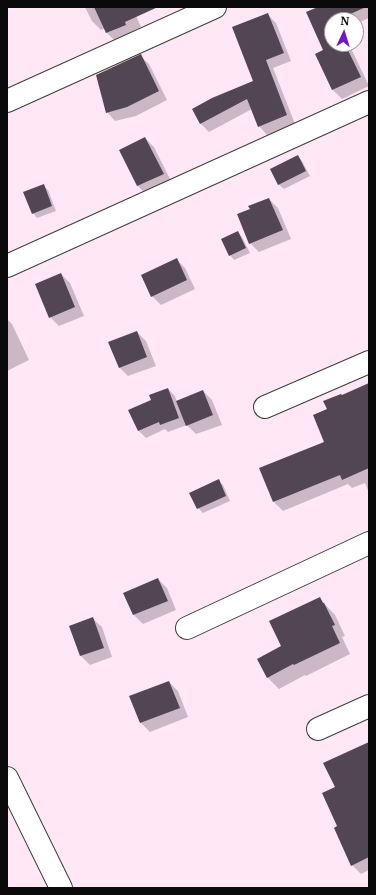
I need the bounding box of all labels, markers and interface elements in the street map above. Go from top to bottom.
north arrow [324,12,364,52]
text: N [340,14,350,28]

